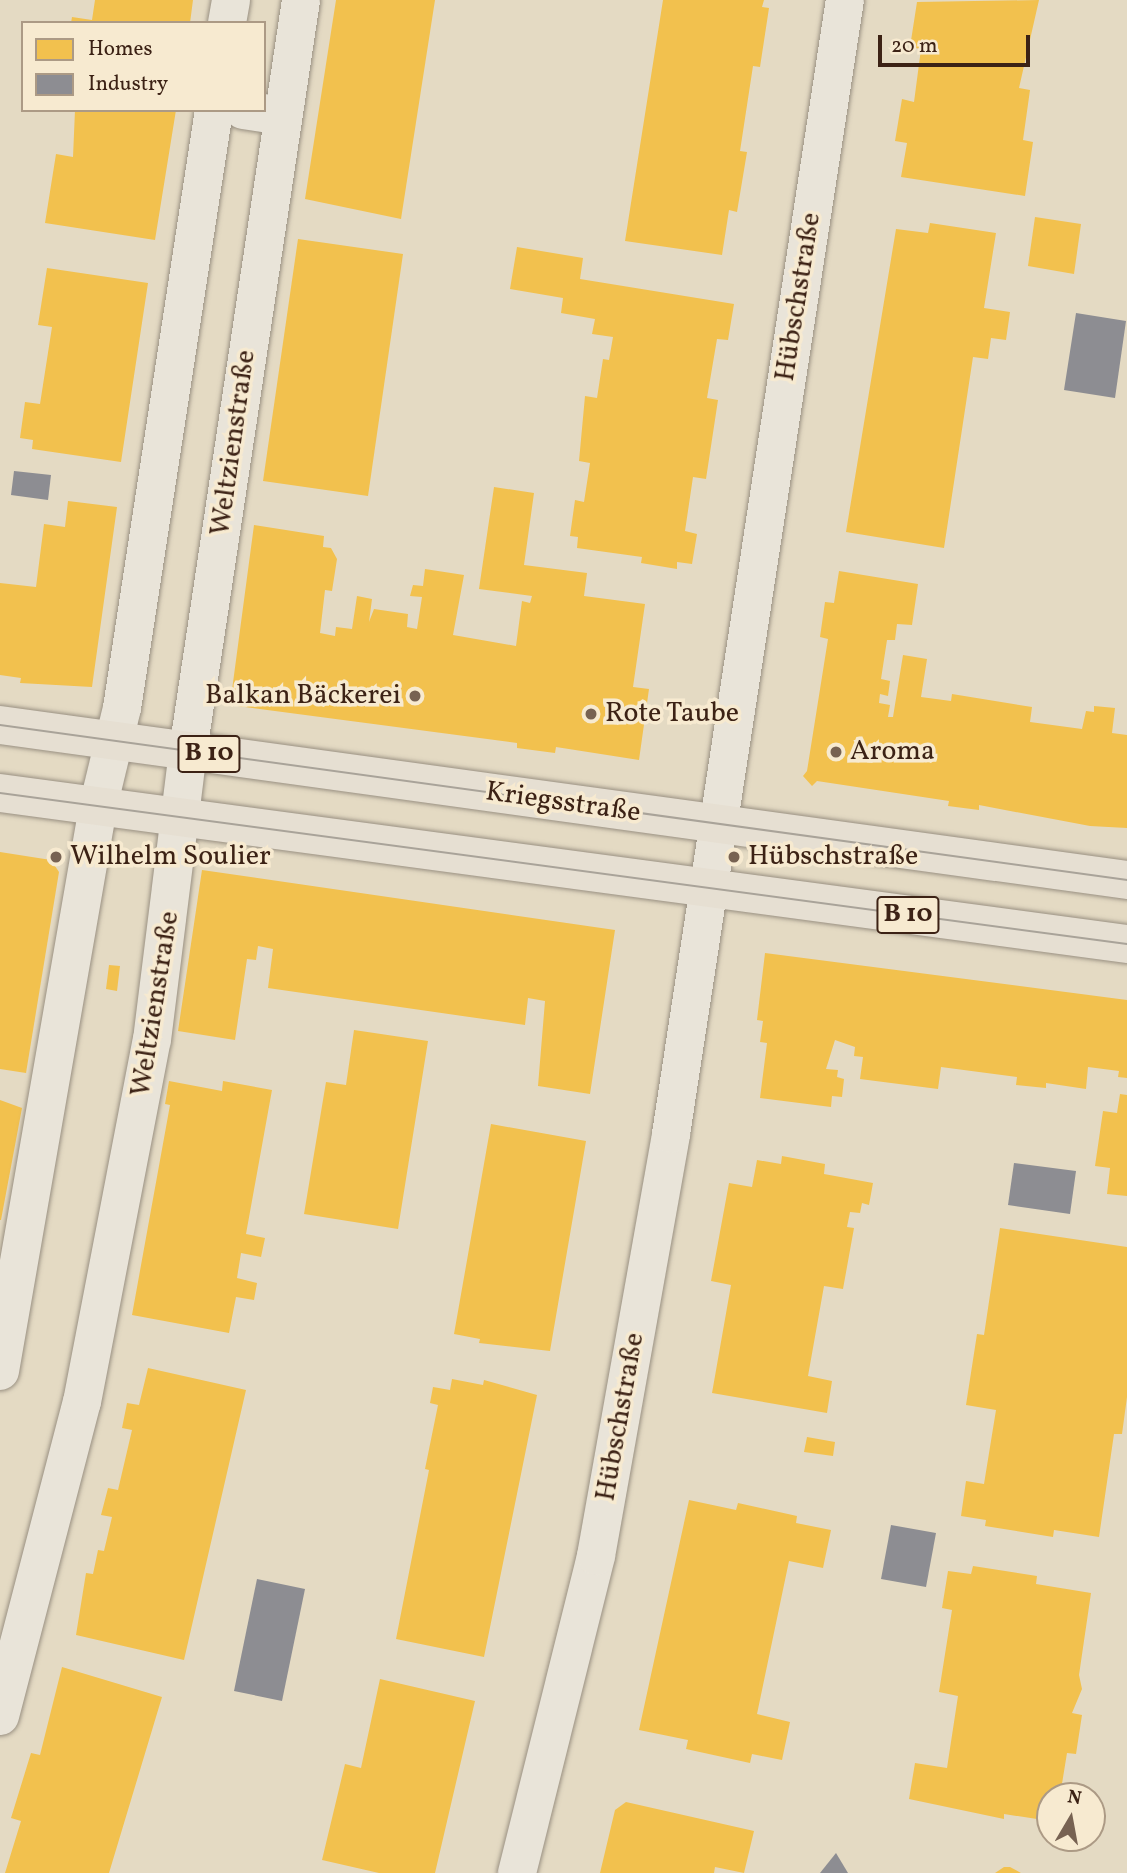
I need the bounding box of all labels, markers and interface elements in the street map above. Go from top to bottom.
legend [21,21,266,112]
scale bar [882,21,1034,65]
text: 20 m [891,32,937,61]
text: Homes [88,35,153,64]
text: Industry [88,70,168,99]
street label: Hübschstraße [769,210,829,384]
street label: Weltzienstraße [204,348,264,538]
place label: Balkan Bäckerei [205,679,401,713]
marker: Balkan Bäckerei [407,688,423,704]
place label: Rote Taube [605,697,740,731]
marker: Rote Taube [583,706,599,722]
road number: B 10 [176,732,242,776]
place label: Aroma [850,735,935,769]
marker: Aroma [828,744,844,760]
street label: Kriegsstraße [483,775,643,831]
place label: Wilhelm Soulier [70,840,271,874]
place label: Hübschstraße [748,840,918,874]
marker: Wilhelm Soulier [48,849,64,865]
marker: Hübschstraße [726,849,742,865]
road number: B 10 [875,893,941,938]
street label: Weltzienstraße [125,909,187,1099]
street label: Hübschstraße [590,1330,652,1504]
north arrow [1036,1782,1106,1852]
text: N [1065,1784,1083,1812]

